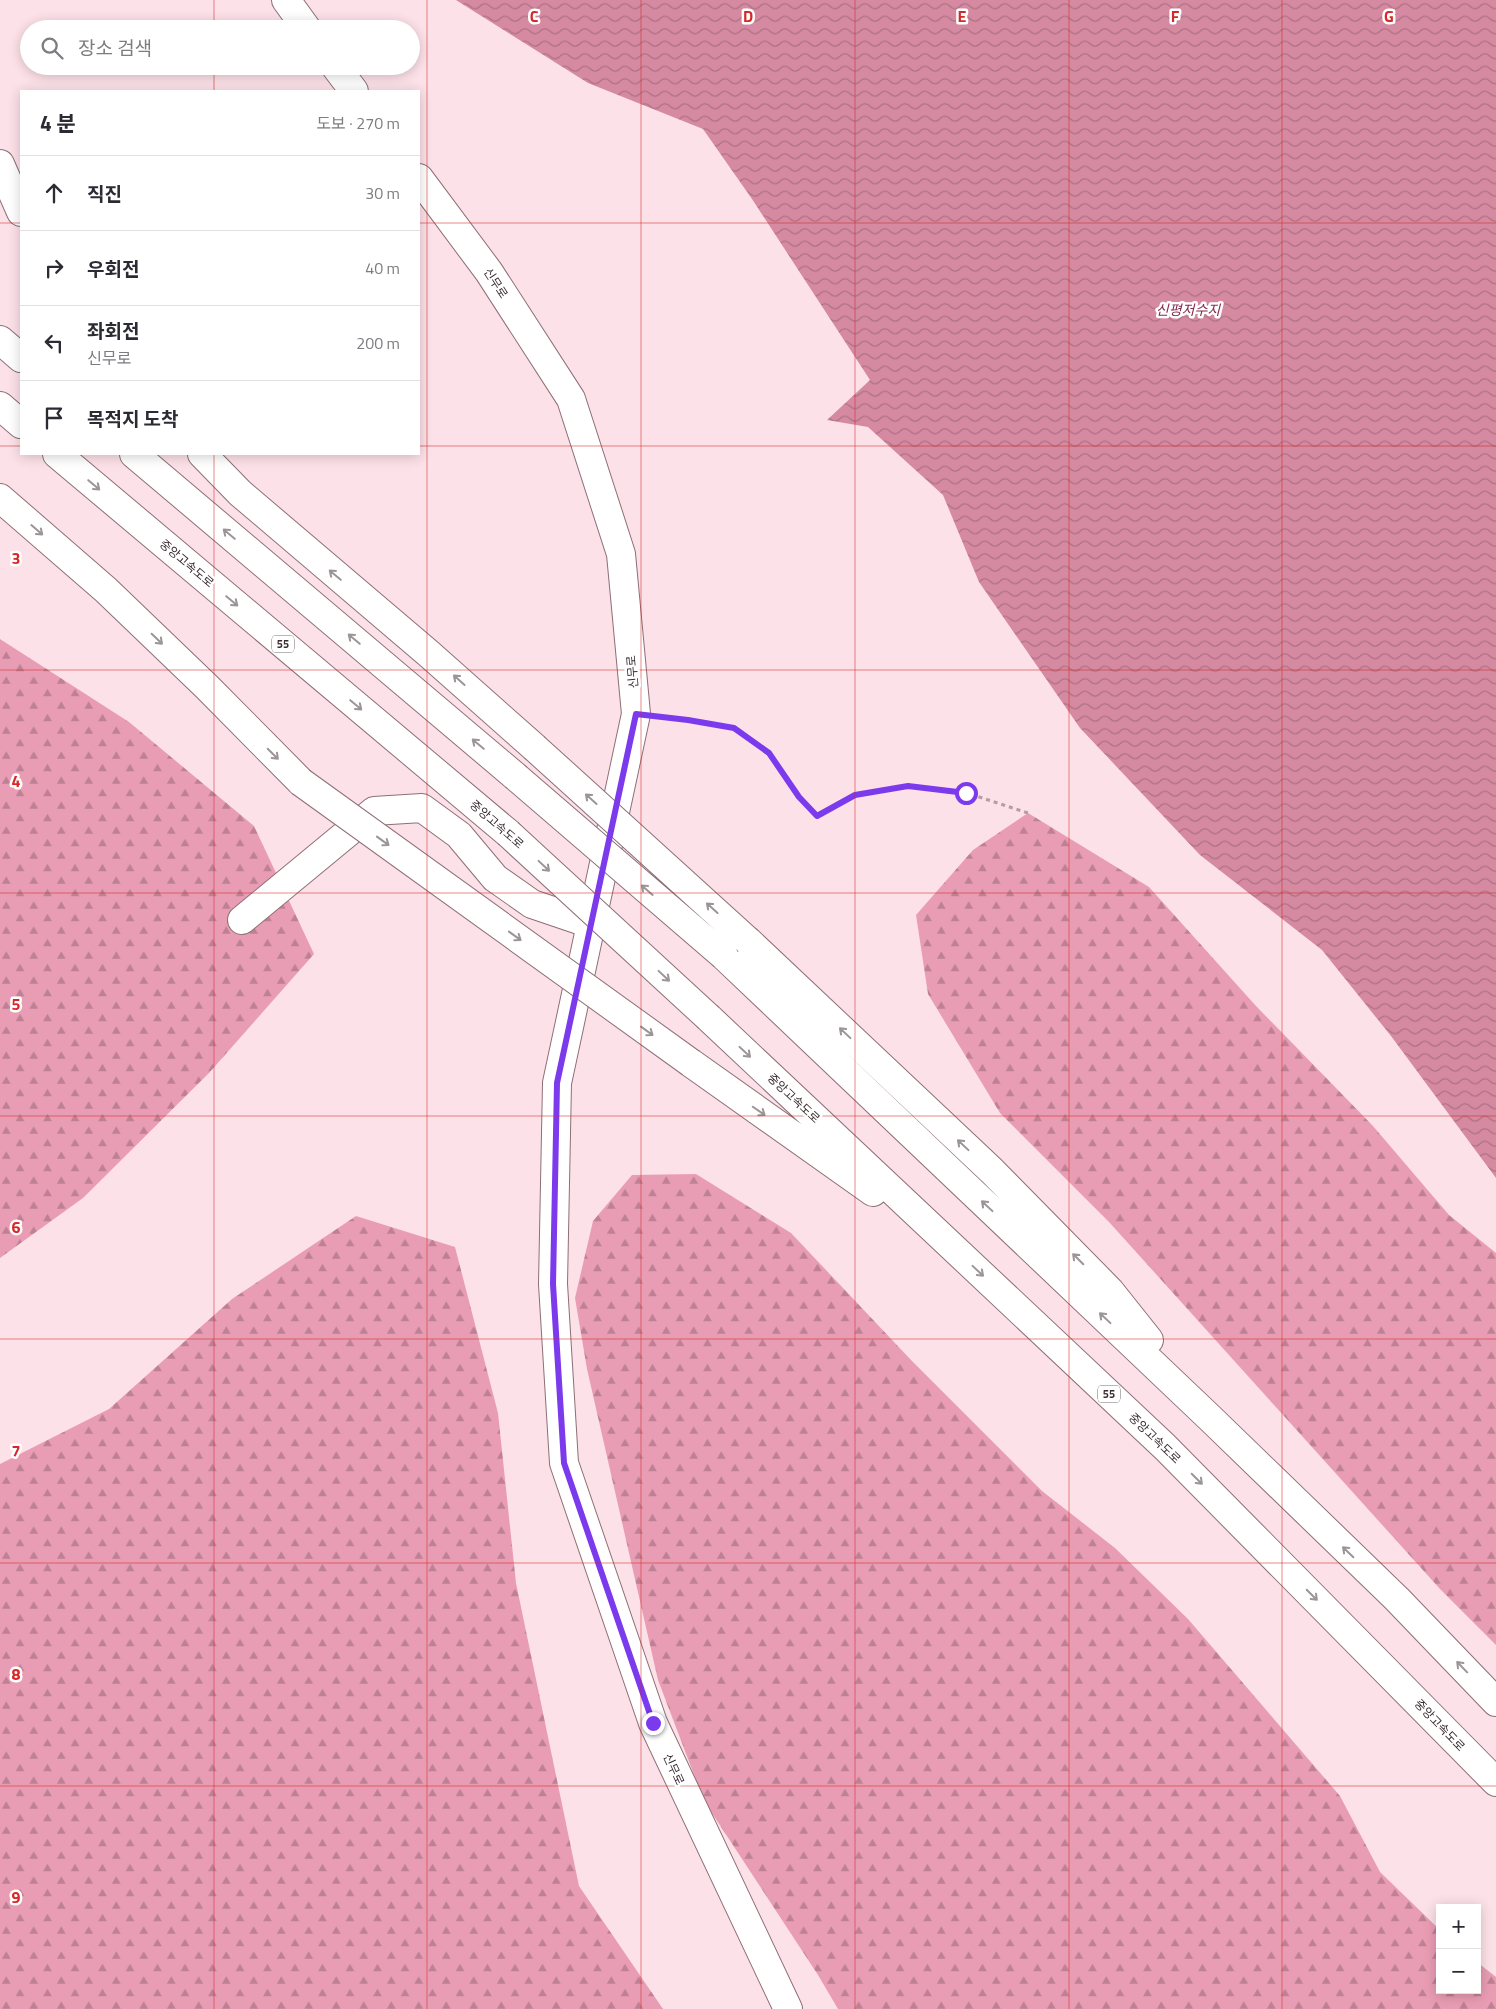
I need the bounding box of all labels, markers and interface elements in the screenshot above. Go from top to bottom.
text: C [530,4,539,28]
text: D [743,4,753,28]
text: E [958,4,967,28]
text: F [1171,4,1180,28]
text: G [1384,4,1394,28]
search box [20,20,420,75]
text: 장소 검색 [78,33,152,62]
icon: search [38,34,66,62]
text: 4 분 [40,107,76,139]
text: 도보 · 270 m [316,111,400,135]
icon: ahead [40,179,68,207]
text: 직진 [87,179,122,208]
text: 30 m [365,181,400,205]
icon: right [40,254,68,282]
text: 우회전 [87,254,139,283]
text: 40 m [365,256,400,280]
street label: 신무로 [479,264,513,302]
water label: 신평저수지 [1156,299,1221,320]
text: 좌회전 [87,316,139,345]
icon: left [40,329,68,357]
text: 200 m [356,331,400,355]
text: 신무로 [87,346,131,370]
icon: arrive [40,404,68,432]
text: 목적지 도착 [87,404,179,433]
one-way arrow [87,479,100,490]
one-way arrow [30,525,43,536]
one-way arrow [223,529,236,540]
street label: 중앙고속도로 [156,534,218,592]
text: 3 [12,546,20,570]
one-way arrow [329,569,342,580]
one-way arrow [225,595,238,606]
one-way arrow [151,633,164,645]
one-way arrow [347,634,360,645]
road number: 55 [272,636,294,652]
street label: 신무로 [621,655,643,689]
one-way arrow [452,674,465,686]
one-way arrow [350,700,363,711]
one-way arrow [471,738,484,750]
one-way arrow [267,747,279,760]
text: 4 [12,769,21,793]
route start [955,782,978,805]
one-way arrow [585,793,598,805]
street label: 중앙고속도로 [466,795,528,853]
one-way arrow [376,836,389,847]
one-way arrow [538,860,551,872]
one-way arrow [641,885,654,896]
one-way arrow [705,902,718,914]
one-way arrow [508,931,521,942]
one-way arrow [657,970,670,982]
text: 5 [12,992,21,1016]
one-way arrow [640,1026,653,1037]
one-way arrow [839,1027,852,1039]
one-way arrow [739,1046,751,1058]
street label: 중앙고속도로 [763,1068,825,1128]
one-way arrow [752,1106,766,1116]
one-way arrow [957,1139,970,1151]
one-way arrow [980,1200,993,1212]
text: 6 [12,1215,21,1239]
one-way arrow [1073,1254,1085,1266]
one-way arrow [971,1265,984,1277]
one-way arrow [1098,1312,1111,1324]
road number: 55 [1098,1386,1120,1402]
street label: 중앙고속도로 [1125,1408,1185,1468]
text: 7 [12,1439,20,1463]
one-way arrow [1191,1473,1204,1485]
one-way arrow [1342,1545,1354,1558]
one-way arrow [1306,1588,1318,1601]
one-way arrow [1456,1661,1468,1673]
text: 8 [12,1662,21,1686]
street label: 중앙고속도로 [1410,1695,1470,1755]
route end [642,1712,665,1735]
street label: 신무로 [658,1750,690,1788]
text: 9 [12,1885,21,1909]
map controls [1436,1904,1481,1994]
button: + [1436,1904,1481,1949]
button: − [1436,1949,1481,1994]

